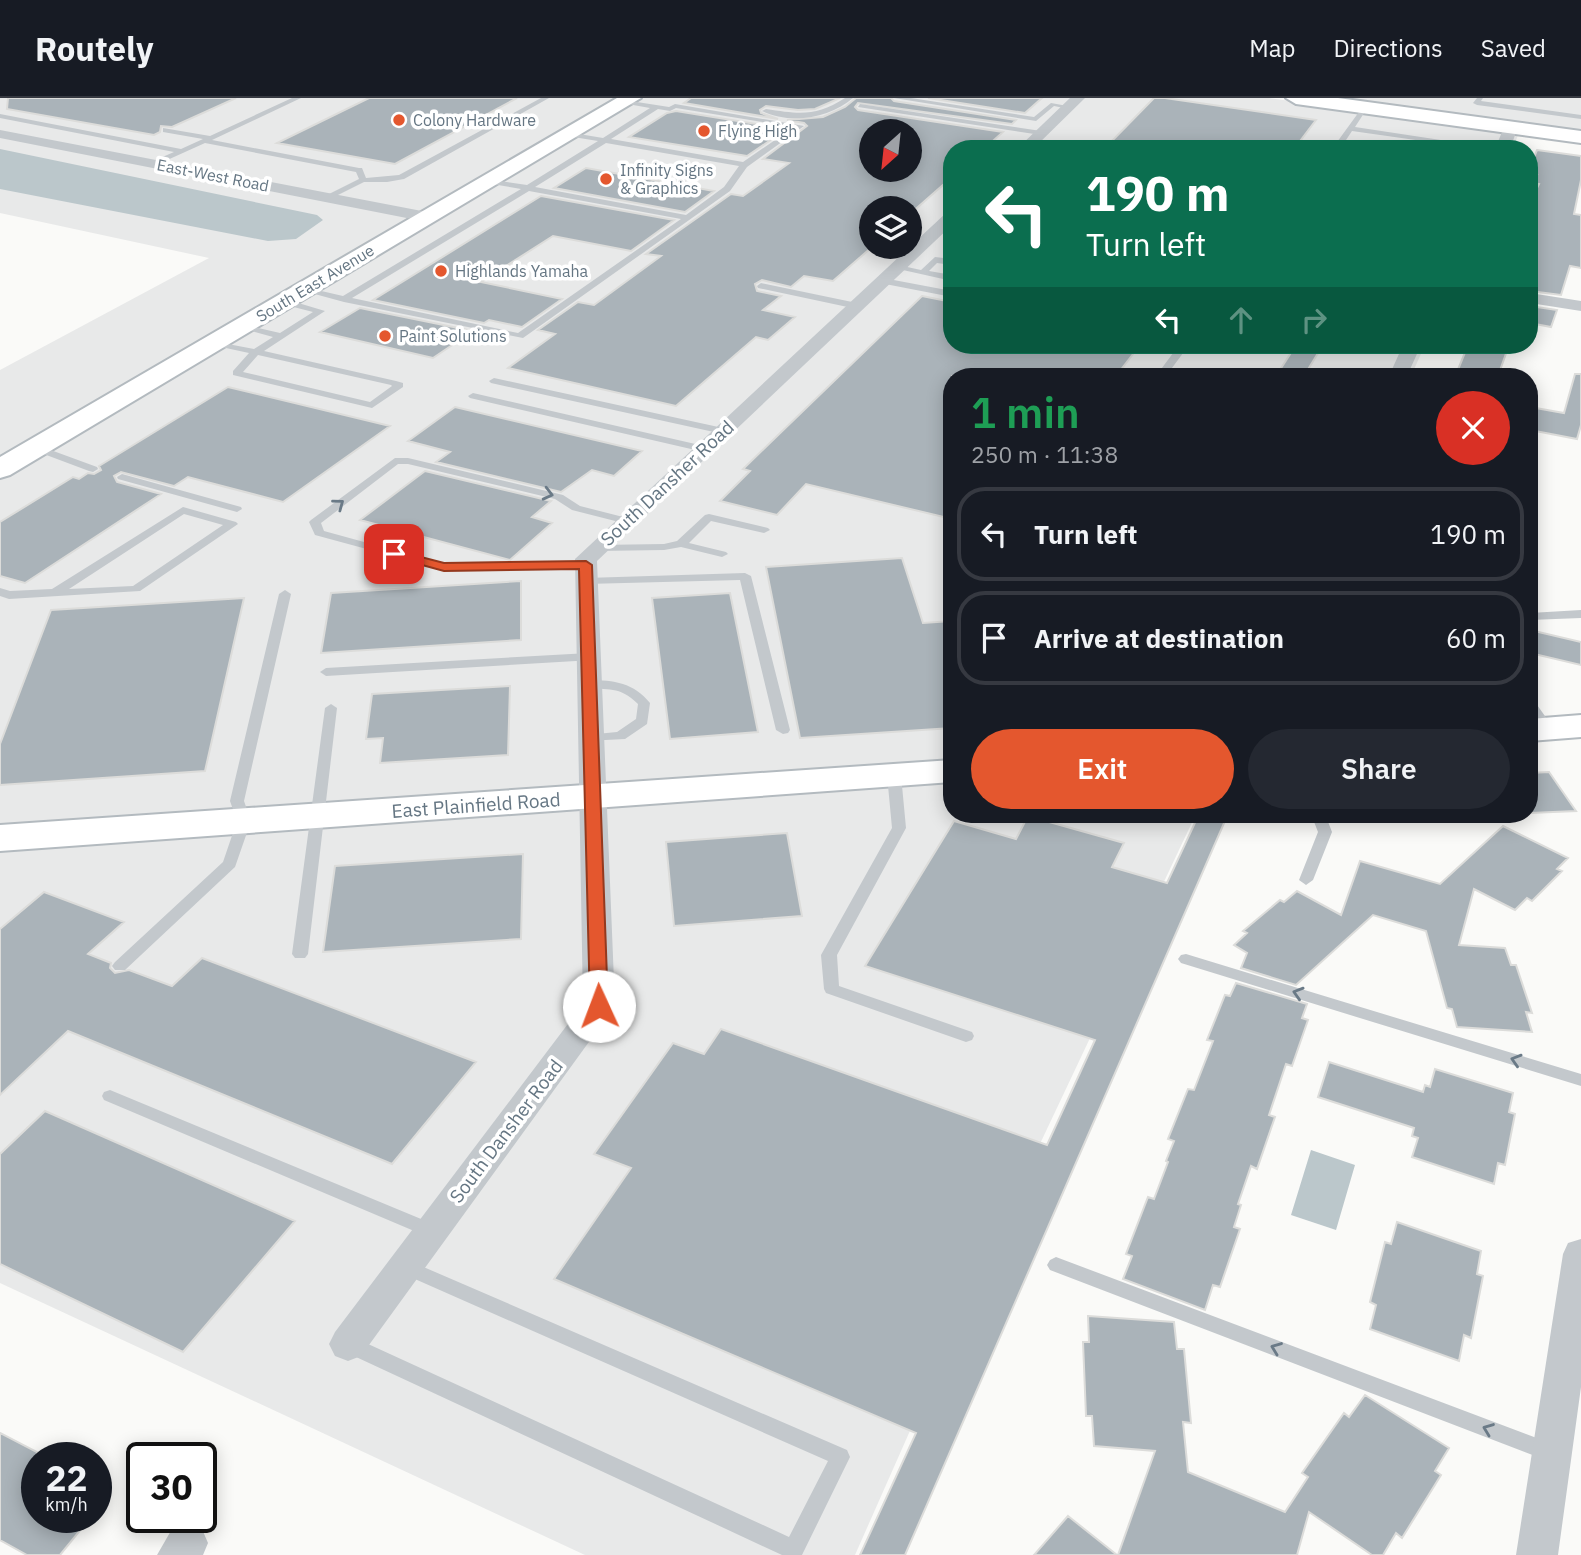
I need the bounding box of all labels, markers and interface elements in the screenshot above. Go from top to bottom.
text: Routely [35,27,154,70]
text: Map [1249,32,1295,64]
text: Directions [1333,32,1443,64]
text: Saved [1481,32,1546,64]
place label: Colony Hardware [413,110,536,130]
marker: Colony Hardware [391,112,407,128]
north arrow [859,119,922,182]
map controls [859,119,922,259]
place label: Flying High [718,121,797,141]
marker: Flying High [696,123,712,139]
street label: East-West Road [155,154,271,196]
place label: Infinity Signs & Graphics [620,160,714,198]
text: 190 m [1086,161,1230,224]
icon: left [971,168,1062,259]
marker: Infinity Signs & Graphics [598,171,614,187]
button: layers [859,196,922,259]
text: Turn left [1086,223,1206,265]
street label: South East Avenue [252,240,378,326]
place label: Highlands Yamaha [455,261,589,281]
marker: Highlands Yamaha [433,263,449,279]
icon: left [1149,301,1187,339]
icon: ahead [1222,301,1260,339]
icon: right [1295,301,1333,339]
place label: Paint Solutions [399,326,507,346]
marker: Paint Solutions [377,328,393,344]
text: 1 min [971,385,1080,440]
button: close [1436,391,1510,465]
street label: South Dansher Road [595,415,739,551]
text: 250 m · 11:38 [971,439,1118,469]
one-way arrow [542,486,554,501]
one-way arrow [331,499,343,512]
icon: left [975,515,1013,553]
text: Turn left [1034,517,1137,551]
text: 190 m [1430,517,1506,551]
pin [364,524,424,584]
icon: arrive [375,535,413,573]
icon: arrive [975,619,1013,657]
text: Arrive at destination [1034,621,1284,655]
text: 60 m [1446,621,1506,655]
button: Exit [971,729,1234,809]
button: Share [1248,729,1510,809]
street label: East Plainfield Road [391,787,561,823]
position arrow [562,969,636,1043]
one-way arrow [1293,987,1305,1002]
street label: South Dansher Road [444,1054,568,1208]
one-way arrow [1510,1054,1522,1069]
one-way arrow [1270,1343,1282,1357]
one-way arrow [1483,1423,1495,1437]
speed limit sign: 30 [126,1442,217,1533]
text: 22 [45,1455,88,1501]
text: km/h [45,1493,88,1516]

